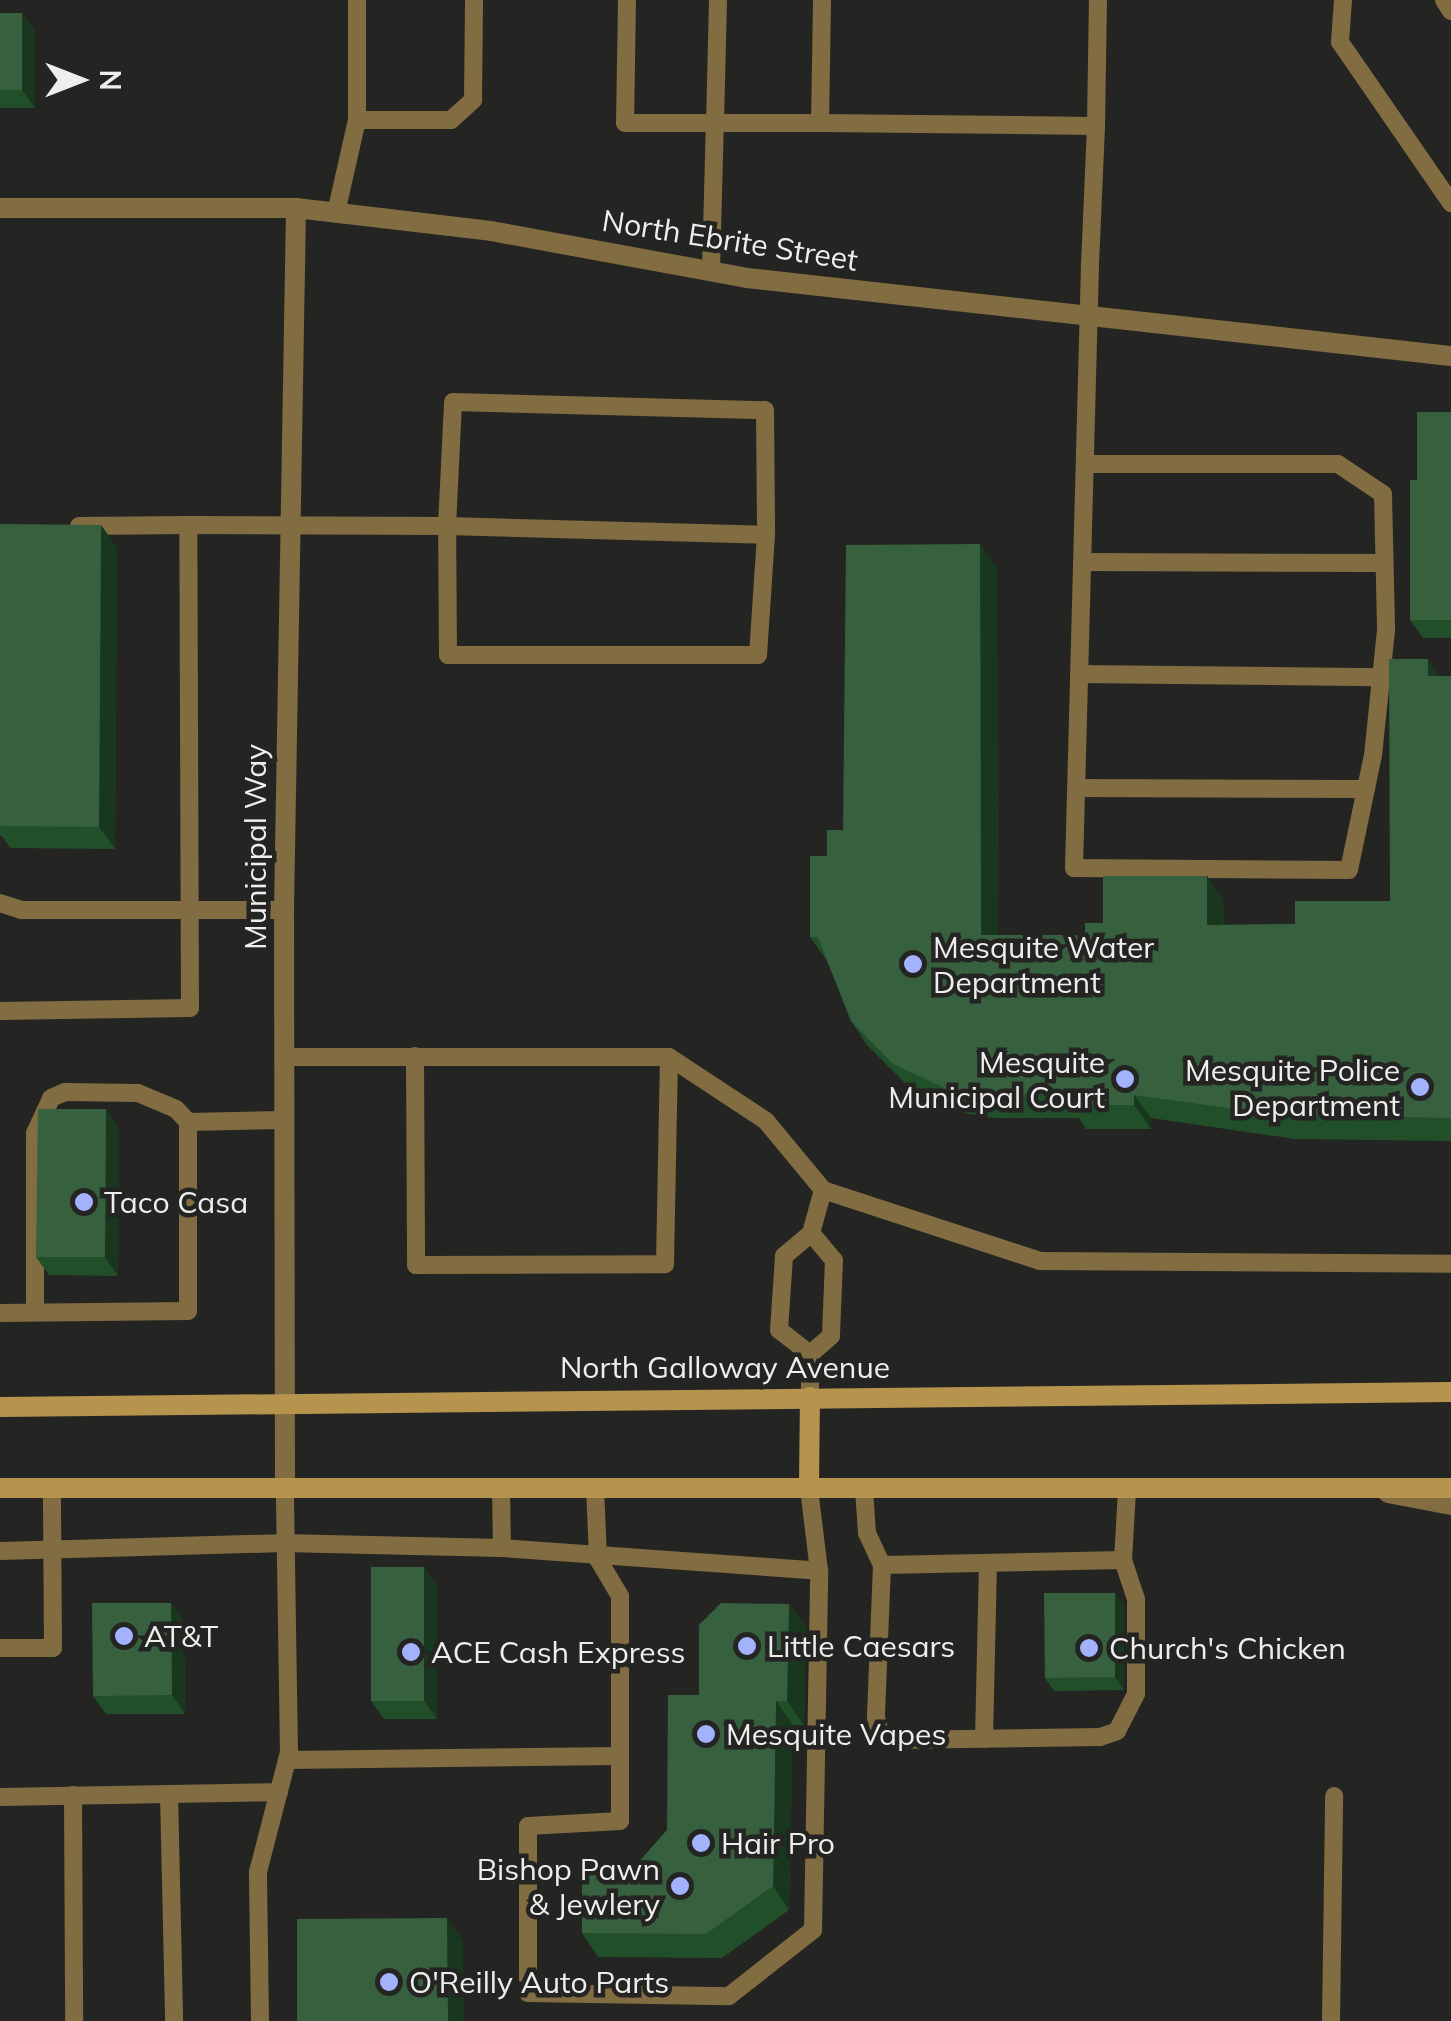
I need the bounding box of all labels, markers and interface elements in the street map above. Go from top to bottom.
north arrow [30,30,130,130]
text: N [93,69,128,91]
street label: North Ebrite Street [600,202,860,278]
street label: Municipal Way [237,744,273,950]
place label: Mesquite Water Department [933,929,1154,1000]
marker: Mesquite Water Department [902,953,924,975]
place label: Mesquite Municipal Court [888,1044,1105,1114]
place label: Mesquite Police Department [1185,1052,1400,1122]
marker: Mesquite Municipal Court [1114,1068,1136,1090]
marker: Mesquite Police Department [1409,1076,1431,1098]
place label: Taco Casa [104,1184,248,1220]
marker: Taco Casa [73,1191,95,1213]
street label: North Galloway Avenue [560,1349,890,1385]
place label: AT&T [144,1618,218,1654]
marker: AT&T [113,1625,135,1647]
place label: Little Caesars [767,1628,955,1664]
place label: Church's Chicken [1109,1630,1346,1666]
place label: ACE Cash Express [431,1634,685,1670]
marker: Little Caesars [736,1635,758,1657]
marker: Church's Chicken [1078,1637,1100,1659]
marker: ACE Cash Express [400,1641,422,1663]
place label: Mesquite Vapes [726,1716,946,1752]
marker: Mesquite Vapes [695,1723,717,1745]
place label: Hair Pro [721,1825,835,1861]
marker: Hair Pro [690,1832,712,1854]
place label: Bishop Pawn & Jewlery [477,1851,660,1922]
marker: Bishop Pawn & Jewlery [669,1875,691,1897]
place label: O'Reilly Auto Parts [409,1964,669,2000]
marker: O'Reilly Auto Parts [378,1971,400,1993]

